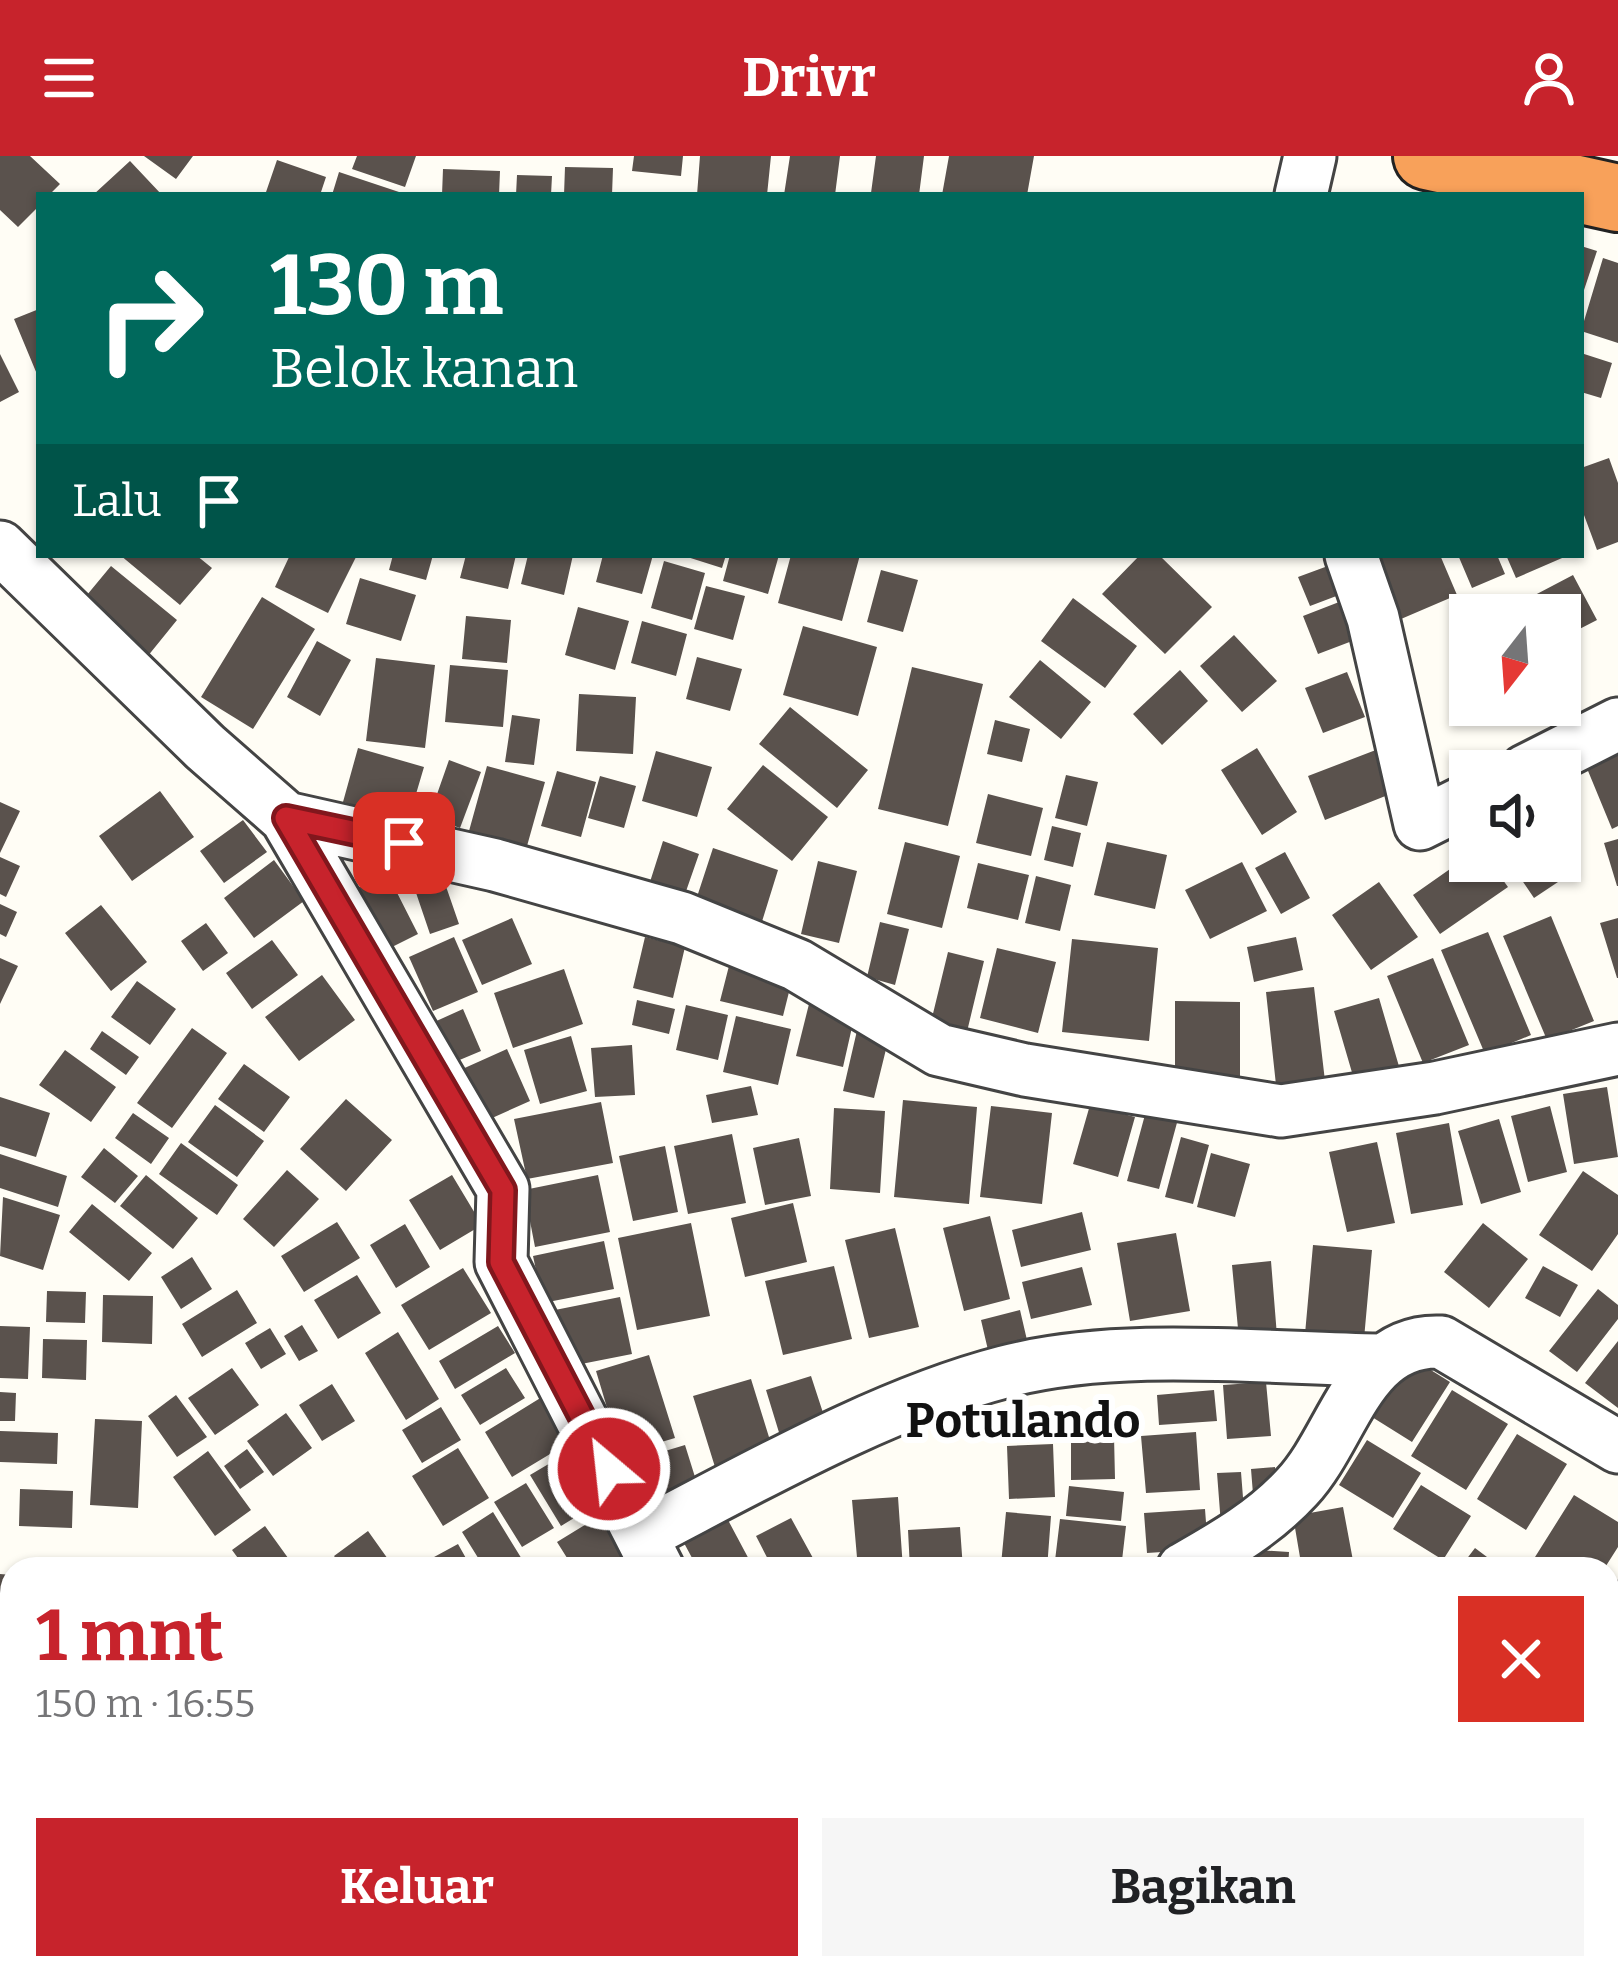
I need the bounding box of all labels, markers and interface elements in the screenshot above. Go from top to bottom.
icon: menu [36,45,102,111]
icon: person [1516,45,1582,111]
text: Drivr [742,46,876,110]
text: 130 m [270,235,503,336]
icon: right [72,240,228,396]
text: Belok kanan [270,337,578,401]
icon: arrive [186,468,252,534]
text: Lalu [72,474,162,528]
north arrow [1449,594,1581,726]
map controls [1449,594,1581,882]
button: sound [1449,750,1581,882]
pin [353,792,455,894]
icon: arrive [371,810,437,876]
district label: Potulando [906,1392,1140,1450]
position arrow [546,1406,672,1532]
text: 1 mnt [36,1593,224,1679]
button: close [1458,1596,1584,1722]
text: 150 m · 16:55 [36,1681,255,1727]
button: Keluar [36,1818,798,1956]
button: Bagikan [822,1818,1584,1956]

